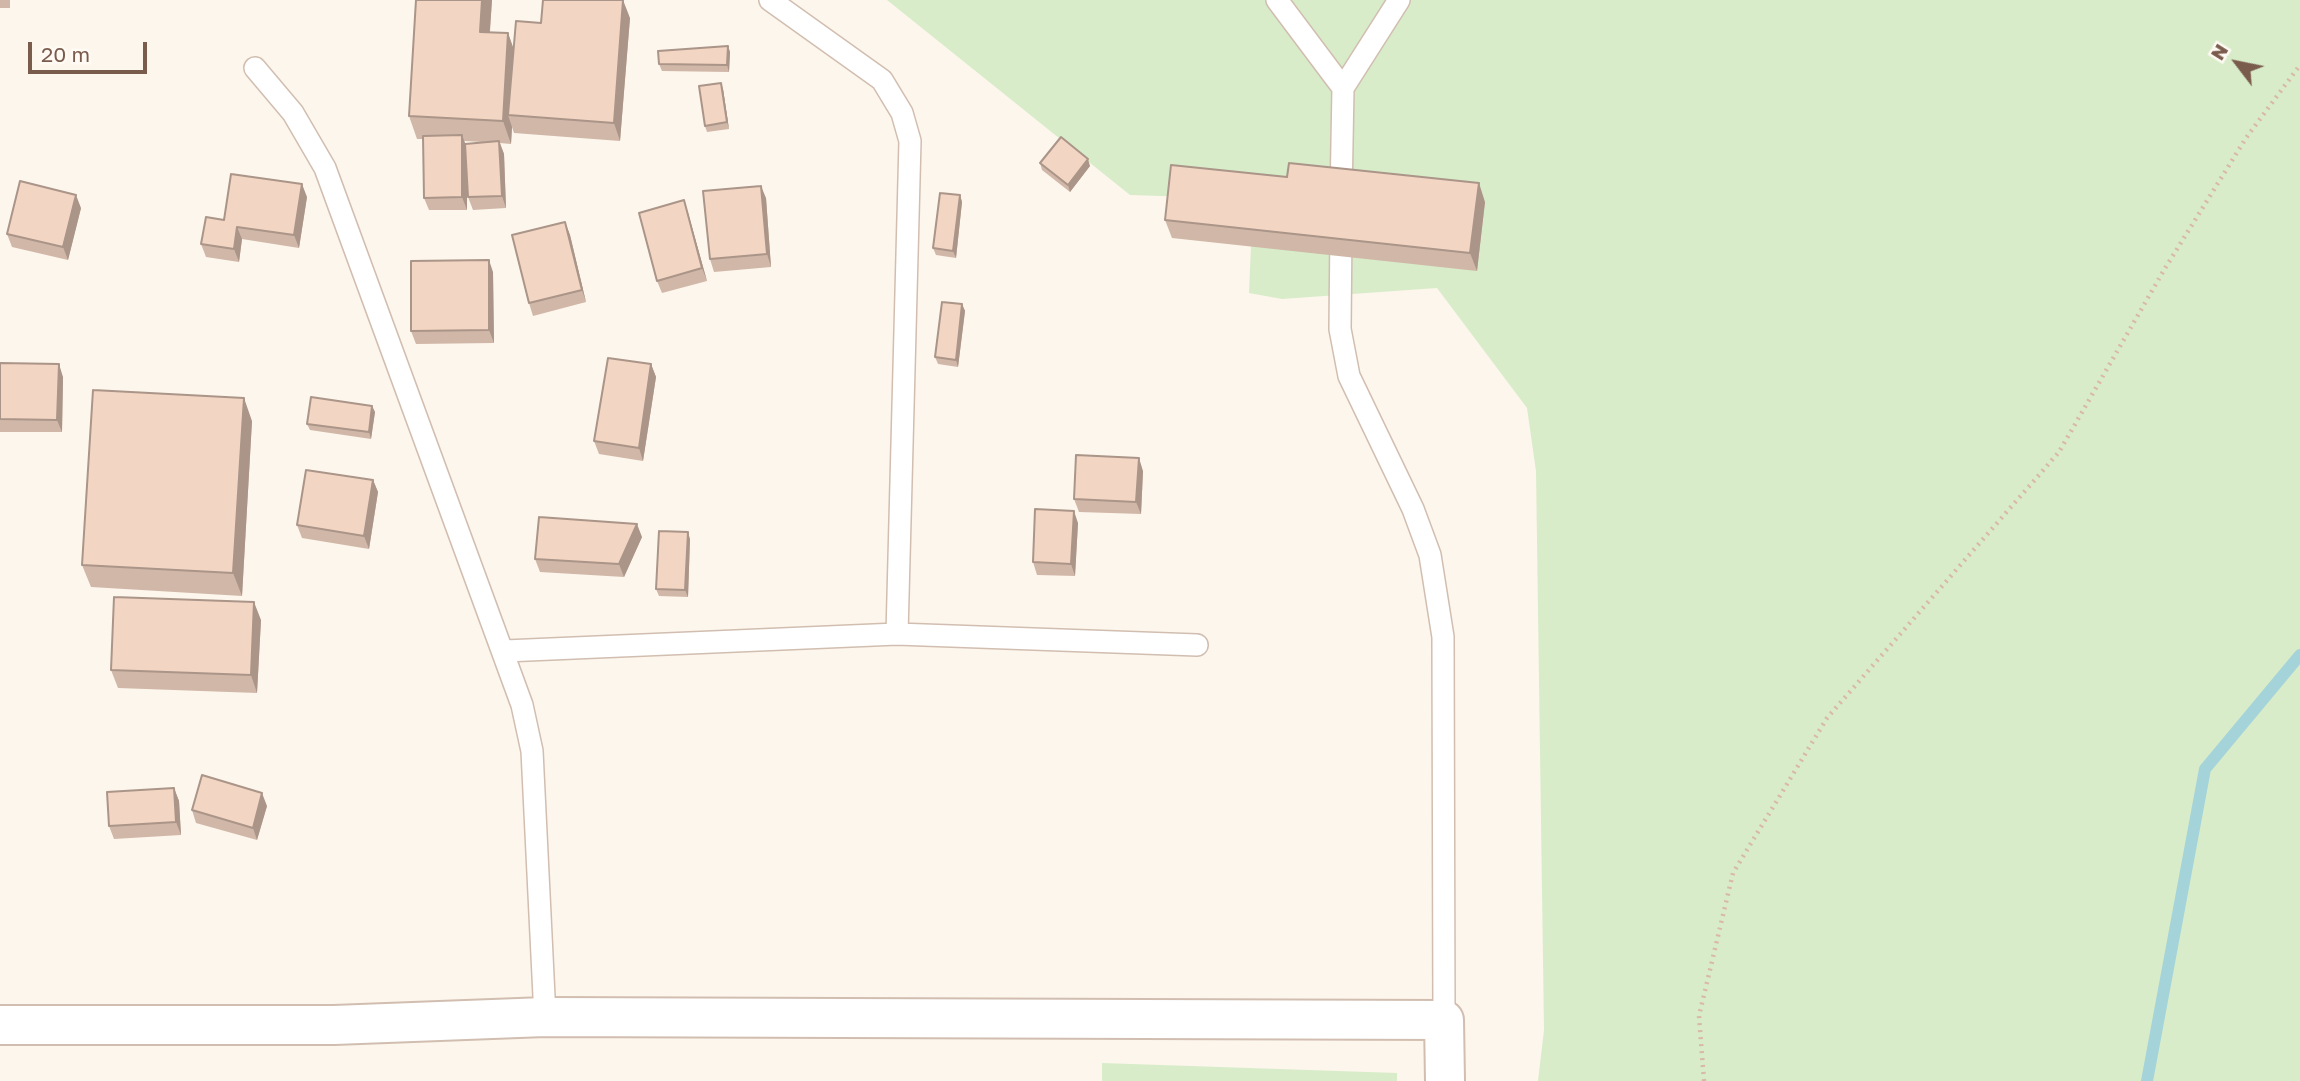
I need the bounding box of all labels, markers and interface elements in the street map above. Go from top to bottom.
scale bar [32,28,150,72]
north arrow [2202,28,2272,98]
text: N [2205,39,2232,64]
text: 20 m [41,41,90,67]

